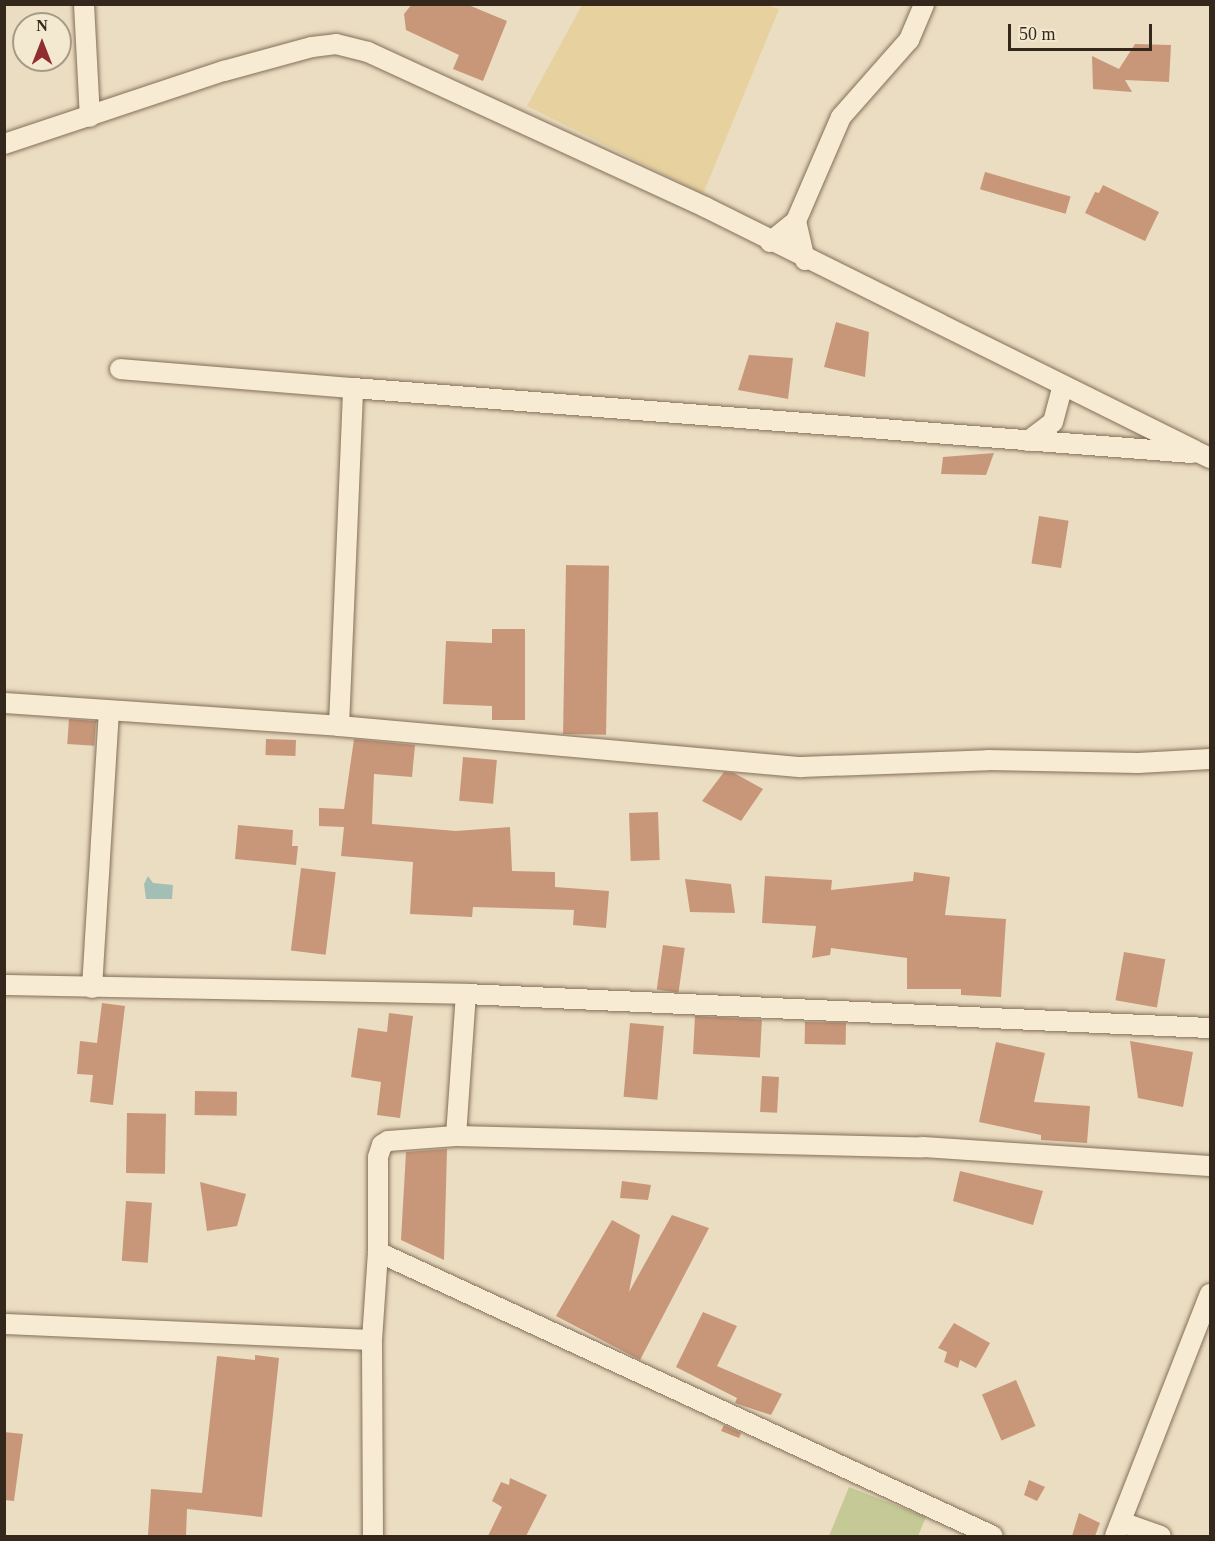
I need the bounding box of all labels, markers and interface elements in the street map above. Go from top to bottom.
north arrow [12,12,72,72]
scale bar [1011,12,1155,50]
text: N [36,17,48,34]
text: 50 m [1019,24,1056,44]

